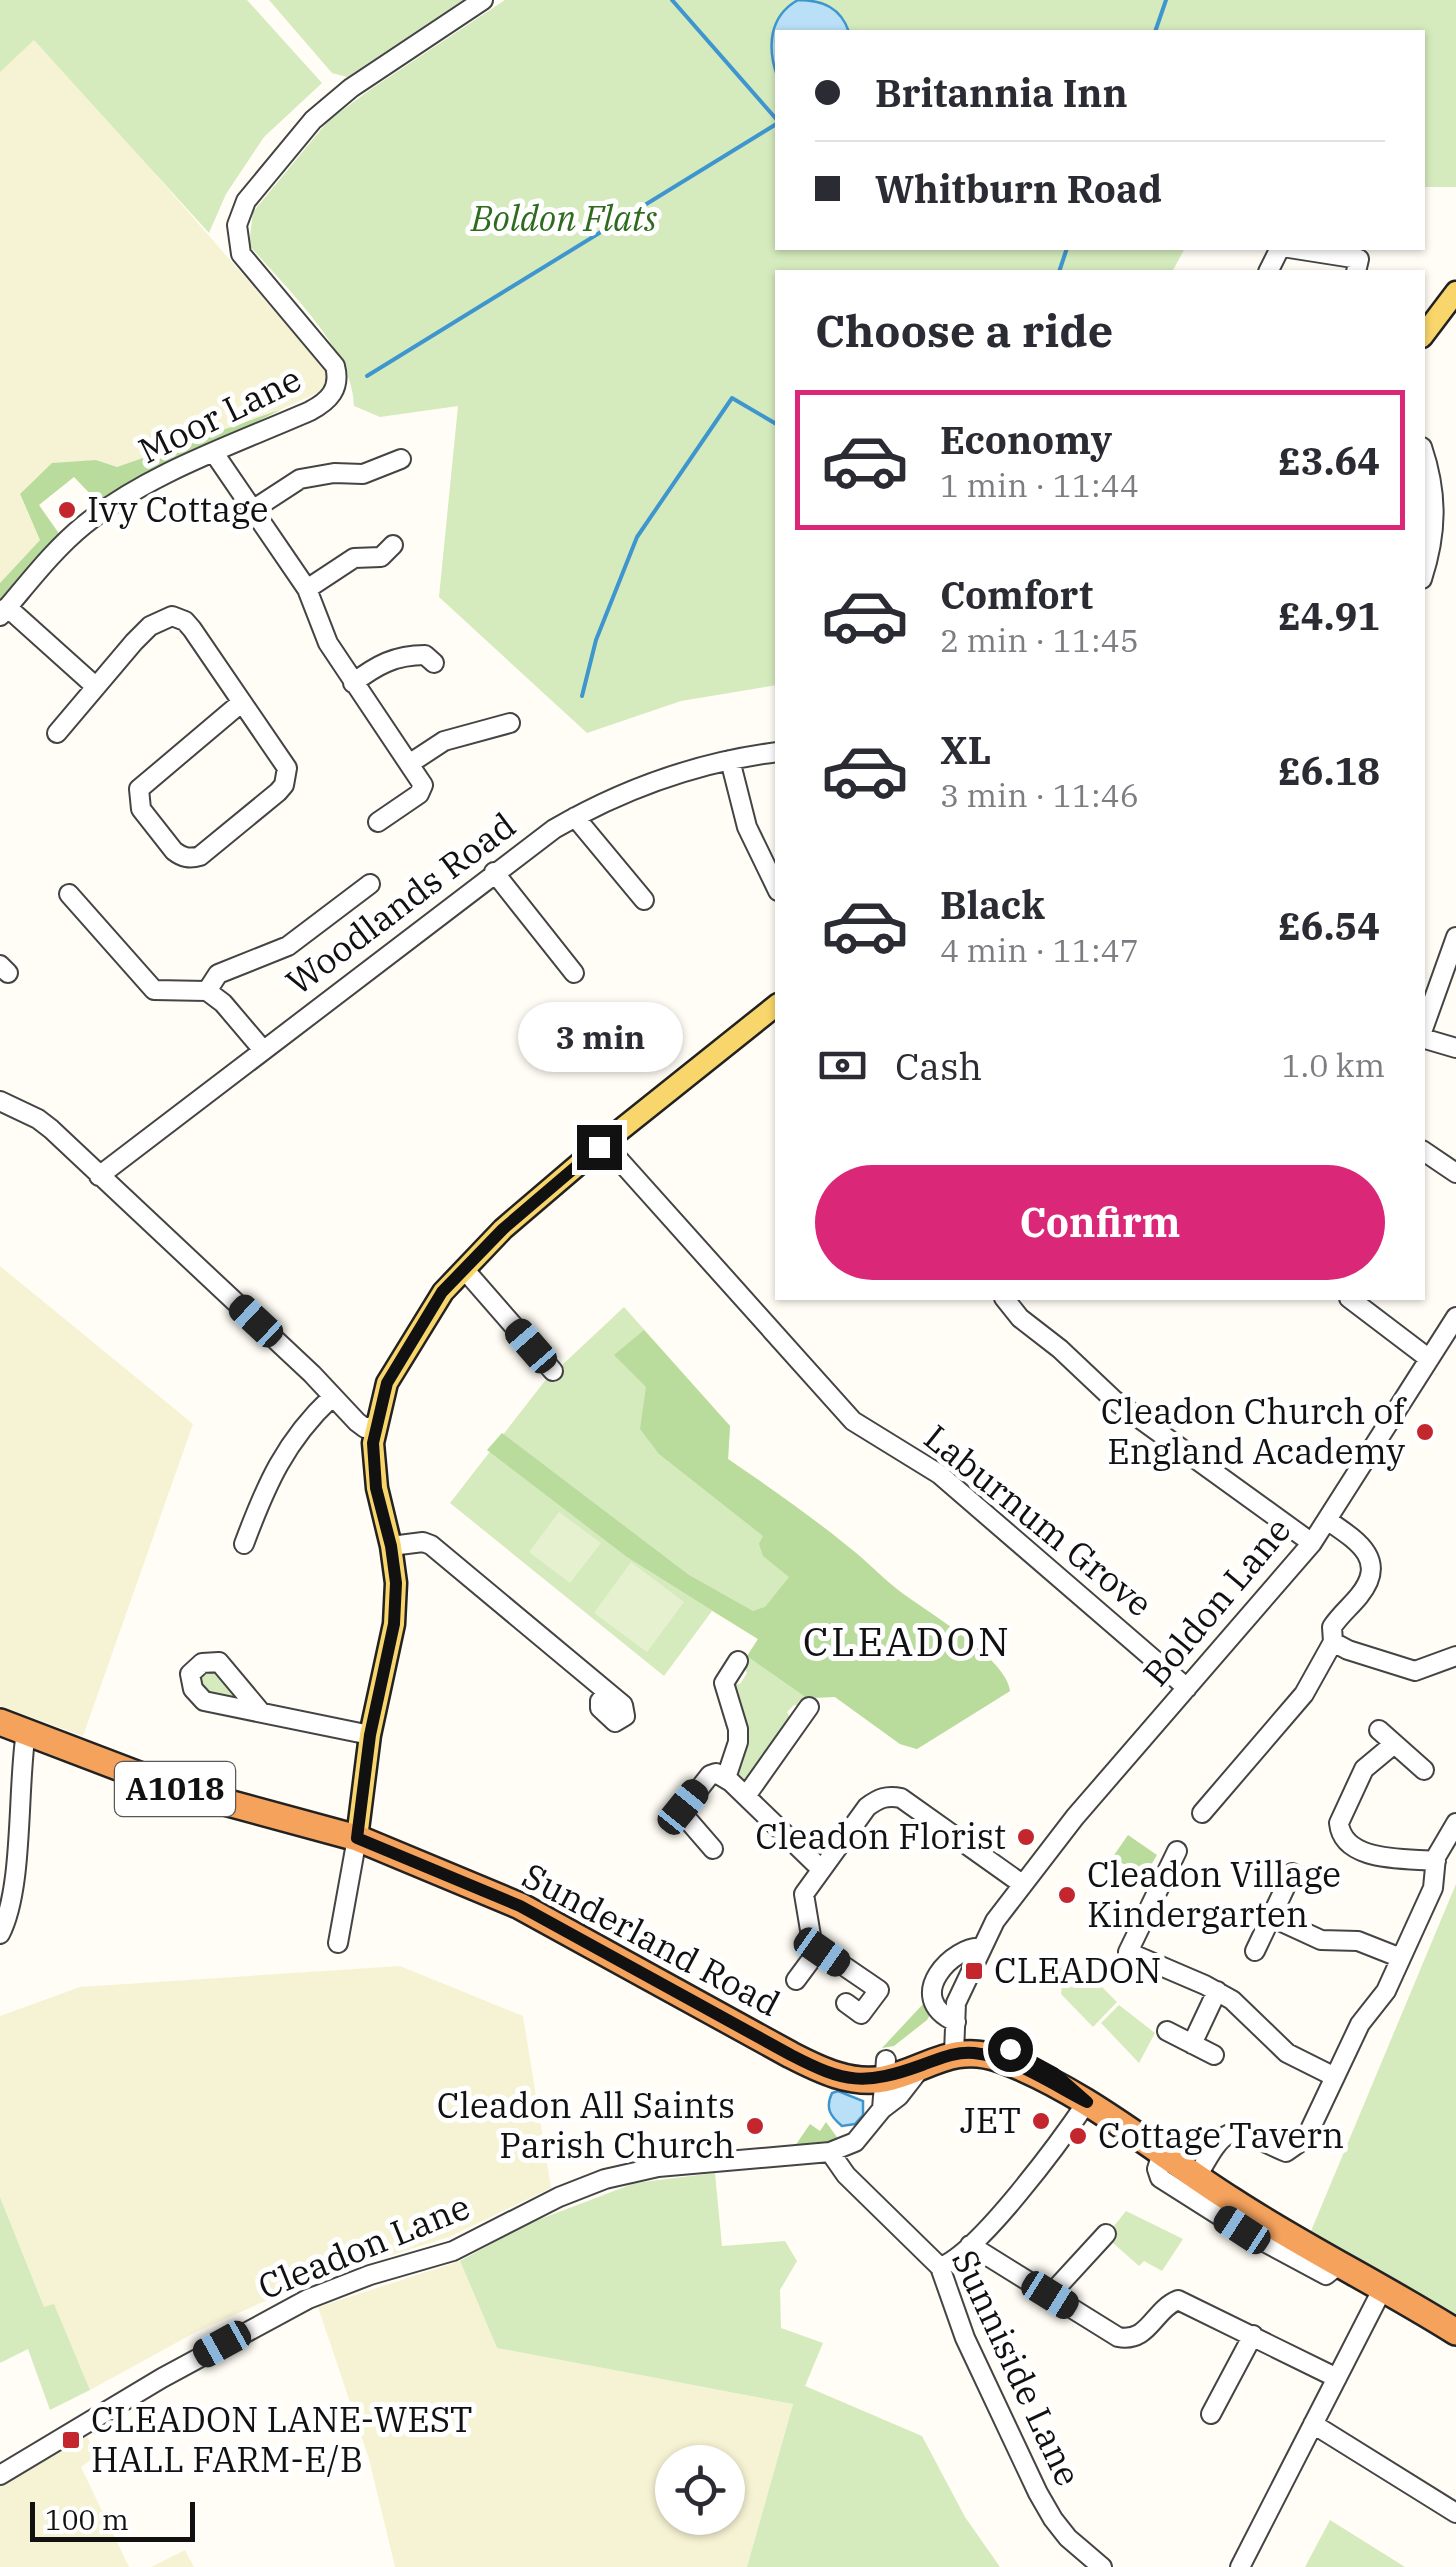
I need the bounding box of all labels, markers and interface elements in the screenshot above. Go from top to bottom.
text: Britannia Inn [875,68,1128,117]
text: Whitburn Road [875,164,1162,213]
park label: Boldon Flats [470,195,657,241]
text: Choose a ride [815,301,1113,359]
street label: Moor Lane [131,355,308,473]
icon: car [820,415,910,505]
text: Economy [940,415,1112,464]
text: £3.64 [1278,436,1380,485]
text: 1 min · 11:44 [940,464,1139,506]
place label: Ivy Cottage [87,486,268,532]
marker: Ivy Cottage [56,499,78,521]
icon: car [820,570,910,660]
text: Comfort [940,570,1093,619]
text: £4.91 [1278,591,1380,640]
text: 2 min · 11:45 [940,619,1139,661]
icon: car [820,725,910,815]
text: XL [940,725,991,774]
text: £6.18 [1278,746,1380,795]
text: 3 min · 11:46 [940,774,1139,816]
street label: Woodlands Road [276,802,524,1005]
icon: car [820,880,910,970]
text: Black [940,880,1045,929]
text: £6.54 [1278,901,1380,950]
text: 4 min · 11:47 [940,929,1139,971]
callout: 3 min [516,1002,682,1072]
text: 3 min [556,1016,645,1058]
icon: cash [815,1038,870,1093]
text: Cash [895,1041,982,1090]
text: 1.0 km [1281,1044,1385,1086]
route end [577,1125,622,1170]
button: Confirm [815,1165,1385,1280]
car [224,1290,288,1352]
car [500,1314,562,1378]
place label: Cleadon Church of England Academy [1101,1388,1407,1474]
street label: Laburnum Grove [915,1414,1162,1626]
marker: Cleadon Church of England Academy [1414,1421,1436,1443]
street label: Boldon Lane [1132,1508,1300,1695]
district label: CLEADON [803,1615,1011,1667]
road number: A1018 [115,1762,235,1816]
car [652,1774,714,1840]
place label: Cleadon Florist [755,1813,1006,1859]
marker: Cleadon Florist [1015,1826,1037,1848]
place label: Cleadon Village Kindergarten [1087,1851,1341,1937]
street label: Sunderland Road [515,1852,788,2026]
marker: Cleadon Village Kindergarten [1056,1884,1078,1906]
car [789,1923,855,1981]
place label: CLEADON [994,1947,1161,1993]
marker: CLEADON [963,1960,985,1982]
route start [988,2027,1033,2072]
place label: Cleadon All Saints Parish Church [437,2082,735,2168]
place label: JET [960,2097,1021,2143]
marker: JET [1030,2110,1052,2132]
place label: Cottage Tavern [1098,2112,1344,2158]
marker: Cleadon All Saints Parish Church [744,2115,766,2137]
marker: Cottage Tavern [1067,2125,1089,2147]
street label: Cleadon Lane [251,2183,476,2309]
car [1209,2201,1275,2259]
street label: Sunniside Lane [942,2242,1092,2493]
car [1017,2266,1083,2324]
car [188,2316,256,2372]
place label: CLEADON LANE-WEST HALL FARM-E/B [91,2396,473,2482]
marker: CLEADON LANE-WEST HALL FARM-E/B [60,2429,82,2451]
map controls [655,2445,745,2535]
button: locate [655,2445,745,2535]
scale bar [30,2497,195,2542]
text: 100 m [45,2501,129,2538]

